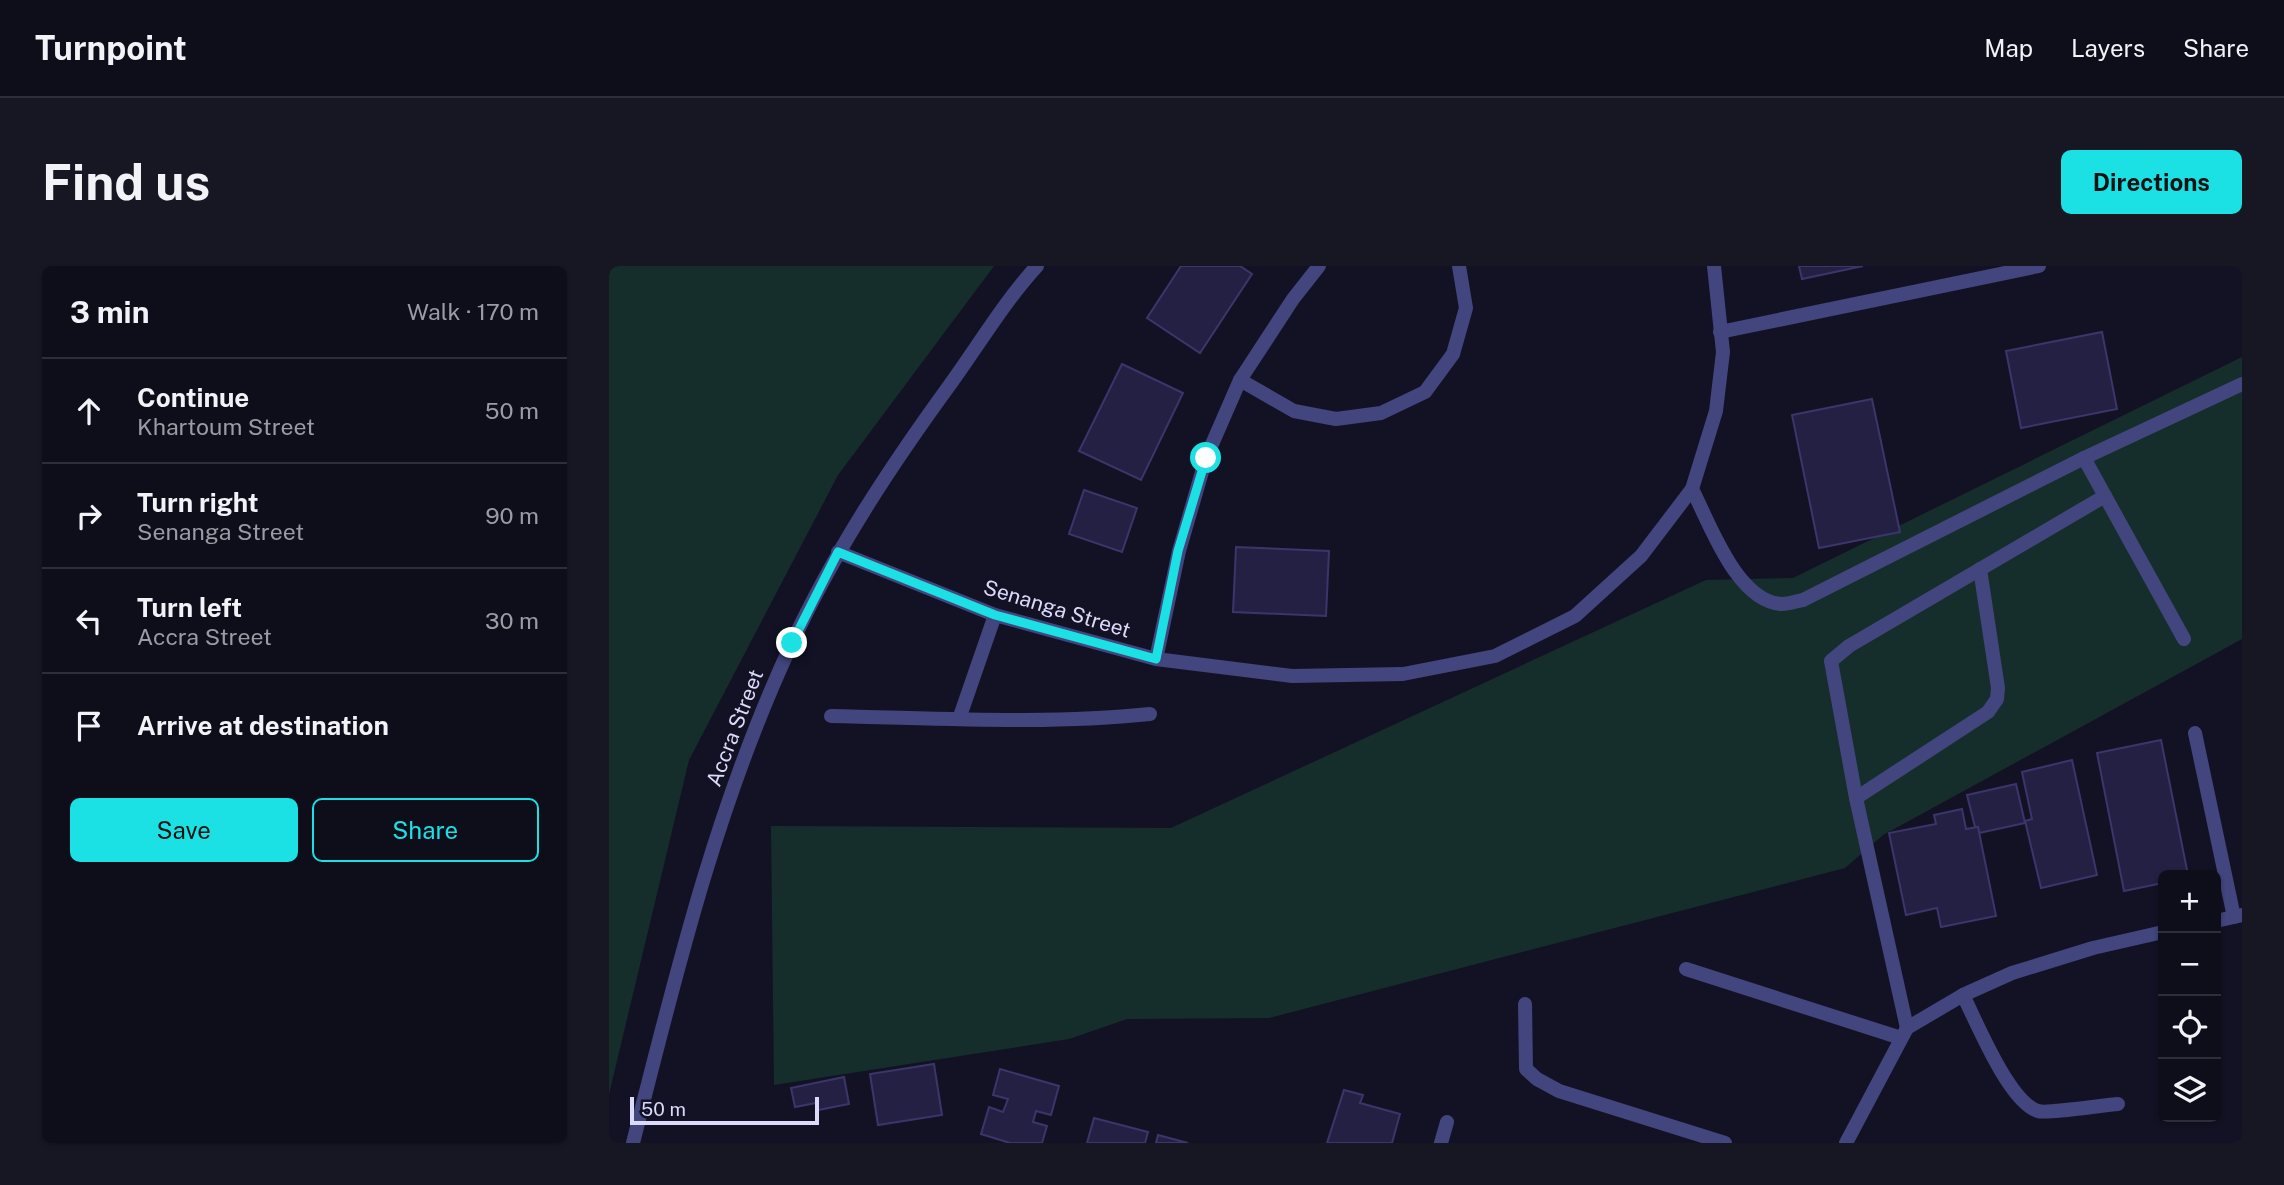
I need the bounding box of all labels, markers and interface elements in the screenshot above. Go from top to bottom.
text: Turnpoint [35,29,187,67]
text: Map [1984,34,2033,62]
text: Layers [2071,34,2145,62]
text: Share [2183,34,2249,62]
button: Directions [2061,150,2242,214]
text: Find us [42,153,210,211]
text: 3 min [70,294,149,330]
text: Walk · 170 m [407,298,539,325]
text: Continue [137,382,249,413]
icon: ahead [70,392,108,430]
text: 50 m [485,397,539,424]
text: Khartoum Street [137,413,315,440]
route start [1190,442,1221,473]
text: Turn right [137,487,259,518]
icon: right [70,497,108,535]
text: 90 m [485,502,539,529]
text: Senanga Street [137,518,304,545]
street label: Senanga Street [981,574,1134,643]
text: Turn left [137,592,242,623]
icon: left [70,602,108,640]
text: 30 m [485,607,539,634]
text: Accra Street [137,623,272,650]
route end [776,627,807,658]
street label: Accra Street [701,666,768,790]
icon: arrive [70,707,108,745]
text: Arrive at destination [137,710,389,741]
button: Save [70,798,298,862]
button: Share [312,798,539,862]
map controls [2158,870,2221,1122]
button: + [2158,870,2221,933]
button: − [2158,933,2221,996]
button: locate [2158,996,2221,1059]
button: layers [2158,1059,2221,1122]
scale bar [630,1094,819,1126]
text: 50 m [641,1098,686,1120]

